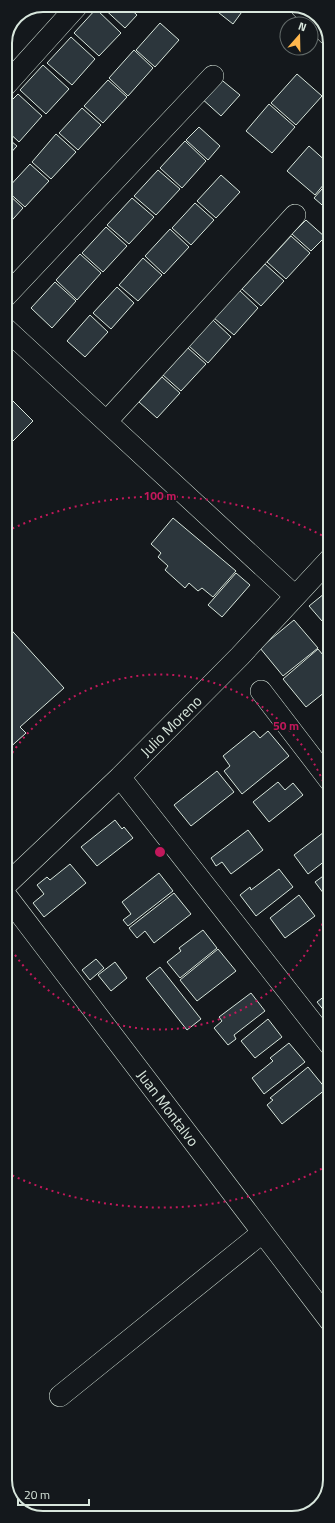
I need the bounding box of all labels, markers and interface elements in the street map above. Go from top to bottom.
north arrow [279,16,319,56]
text: N [296,18,309,35]
text: 100 m [144,486,176,505]
street label: Julio Moreno [135,690,207,762]
text: 50 m [273,716,299,735]
centre of rings [153,845,167,859]
street label: Juan Montalvo [131,1065,205,1151]
scale bar [18,1481,89,1507]
text: 20 m [24,1485,50,1504]

